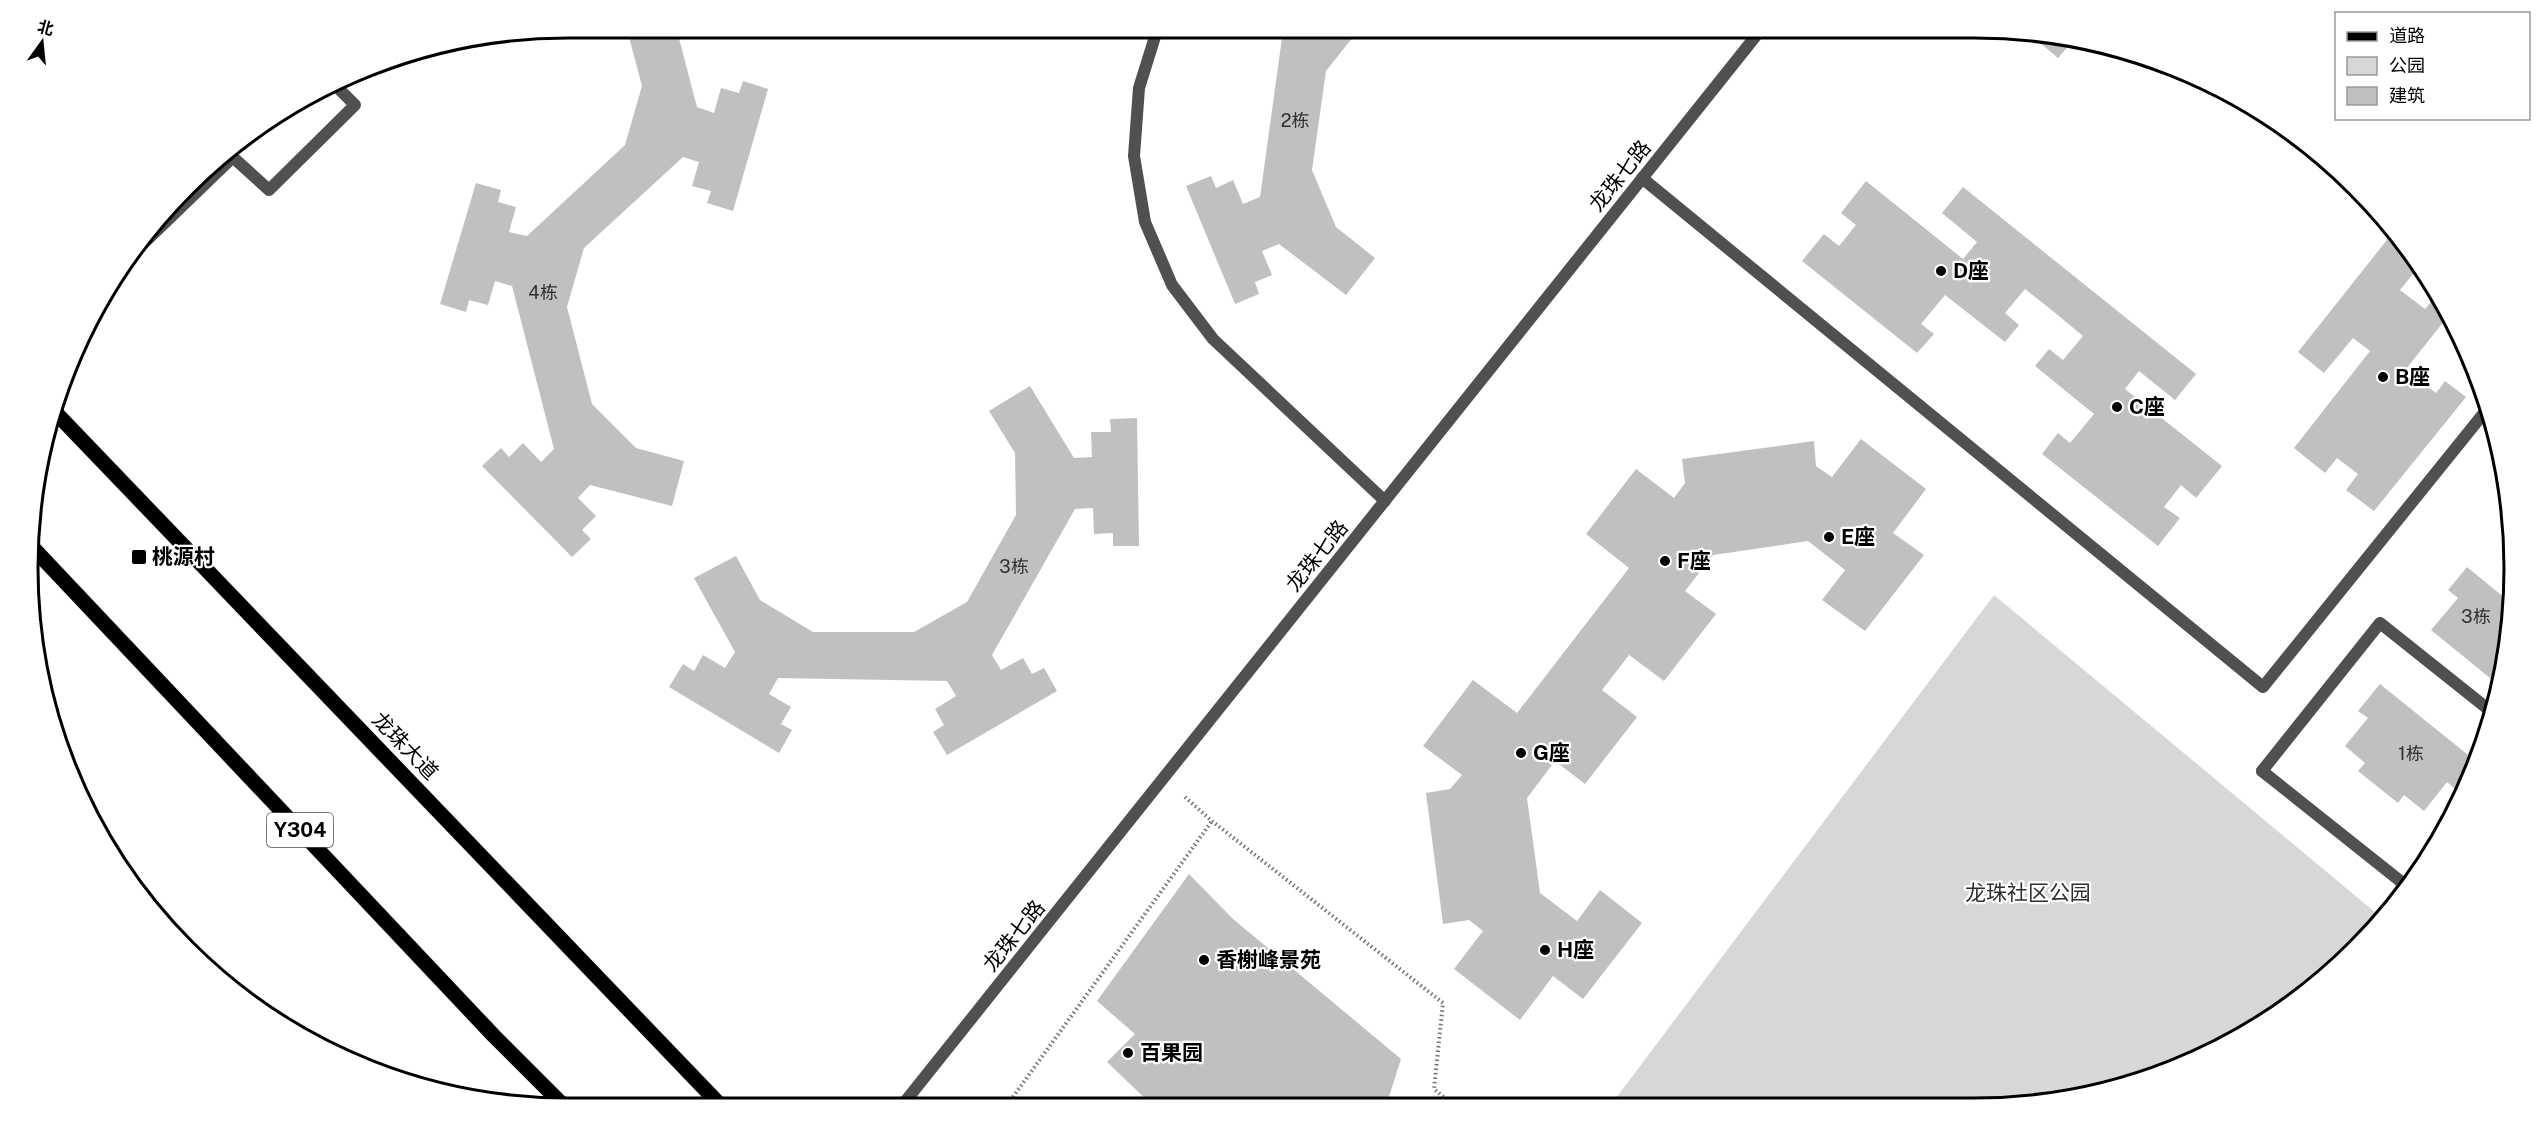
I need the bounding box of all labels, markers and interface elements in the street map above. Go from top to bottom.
north arrow [12,12,72,72]
legend [2335,12,2530,120]
text: 北 [36,17,56,39]
text: 道路 [2389,25,2425,46]
text: 公园 [2389,55,2425,76]
text: 建筑 [2389,85,2425,106]
house number: 2栋 [1281,110,1309,131]
street label: 龙珠七路 [1583,135,1656,216]
place label: D座 [1953,258,1989,283]
marker: D座 [1934,264,1948,278]
house number: 4栋 [528,282,558,303]
place label: B座 [2395,364,2430,389]
marker: B座 [2376,370,2390,384]
place label: C座 [2129,394,2165,419]
marker: C座 [2110,400,2124,414]
street label: 龙珠七路 [1280,515,1353,596]
place label: E座 [1841,524,1875,549]
marker: E座 [1822,530,1836,544]
place label: 桃源村 [152,544,215,569]
marker: 桃源村 [130,548,148,566]
place label: F座 [1677,548,1711,573]
marker: F座 [1658,554,1672,568]
house number: 3栋 [999,556,1029,577]
house number: 3栋 [2461,606,2491,627]
street label: 龙珠大道 [367,707,444,785]
place label: G座 [1533,740,1570,765]
house number: 1栋 [2398,743,2424,764]
marker: G座 [1514,746,1528,760]
road number: Y304 [267,813,333,847]
park label: 龙珠社区公园 [1965,880,2091,905]
street label: 龙珠七路 [977,895,1050,976]
place label: H座 [1557,937,1594,962]
marker: H座 [1538,943,1552,957]
place label: 香榭峰景苑 [1216,947,1321,972]
marker: 香榭峰景苑 [1197,953,1211,967]
place label: 百果园 [1140,1040,1203,1065]
marker: 百果园 [1121,1046,1135,1060]

